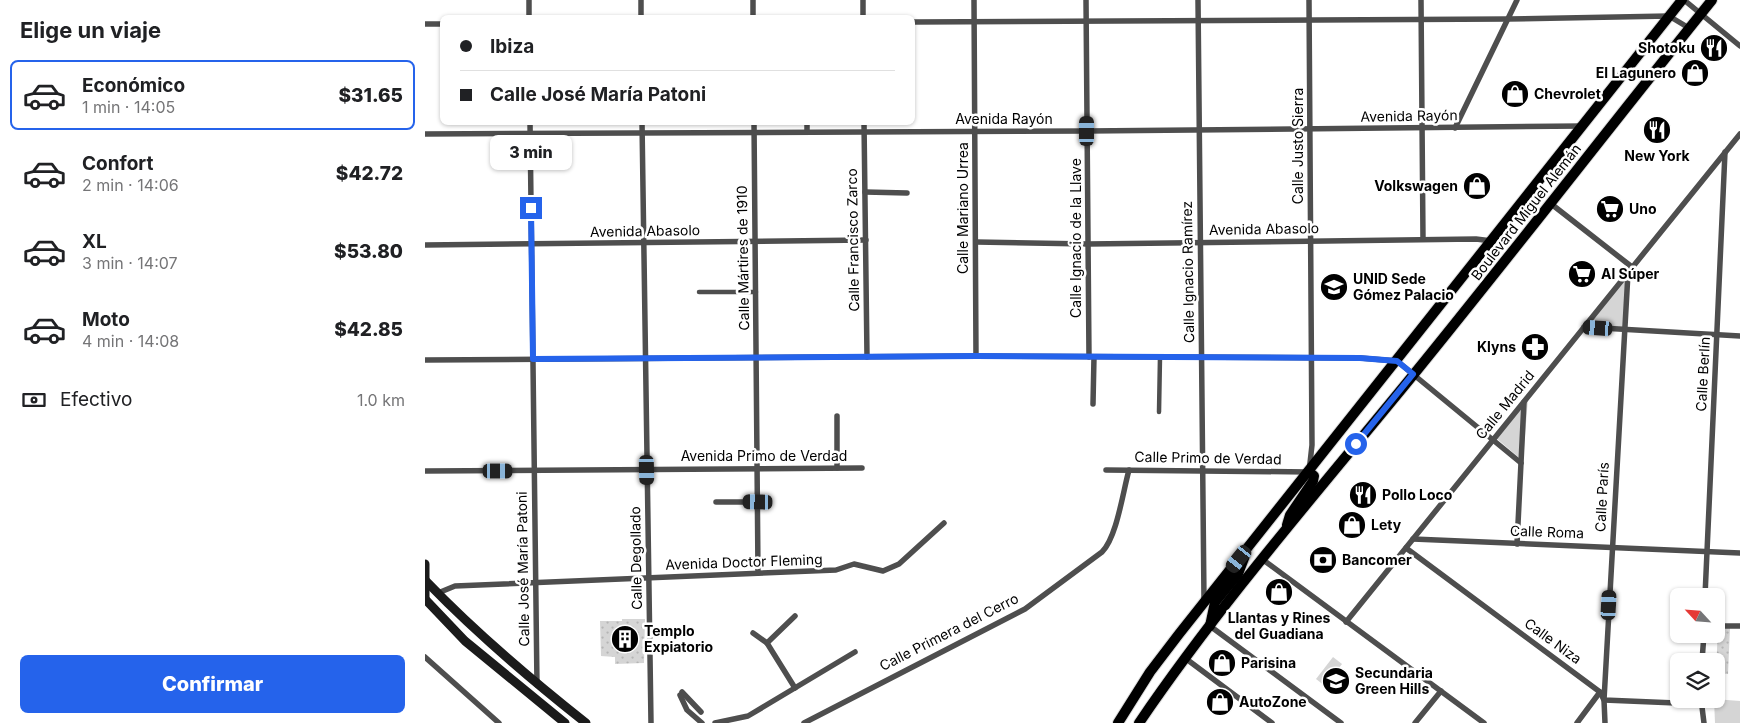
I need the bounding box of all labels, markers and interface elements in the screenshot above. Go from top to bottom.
text: Elige un viaje [20,17,161,43]
restaurant icon: Shotoku [1699,33,1729,63]
text: Ibiza [490,35,534,58]
place label: Shotoku [1638,39,1695,56]
shop icon: El Lagunero [1680,58,1710,88]
place label: El Lagunero [1596,64,1676,81]
icon: car [22,73,67,118]
text: Económico [82,74,185,97]
shop icon: Chevrolet [1500,79,1530,109]
text: Calle José María Patoni [490,83,706,106]
text: $31.65 [339,84,403,107]
place label: Chevrolet [1534,85,1601,102]
street label: Calle Justo Sierra [1289,88,1306,204]
text: 1 min · 14:05 [82,97,175,117]
street label: Avenida Rayón [1360,106,1458,125]
street label: Avenida Rayón [955,110,1053,127]
restaurant icon: New York [1642,115,1672,145]
car [1079,116,1094,146]
callout: 3 min [490,136,572,170]
street label: Boulevard Miguel Alemán [1467,140,1584,283]
text: 3 min [509,142,553,162]
street label: Calle Mariano Urrea [954,142,971,274]
place label: New York [1624,147,1691,164]
icon: car [22,151,67,196]
text: Confort [82,152,153,175]
street label: Calle Ignacio de la Llave [1067,158,1084,318]
text: $42.72 [336,162,403,185]
street label: Calle Francisco Zarco [843,168,862,312]
shop icon: Volkswagen [1462,171,1492,201]
text: 2 min · 14:06 [82,175,179,195]
place label: Volkswagen [1374,177,1458,194]
street label: Calle Mártires de 1910 [733,185,752,331]
supermarket icon: Uno [1595,194,1625,224]
route end [520,197,542,219]
place label: Uno [1629,200,1657,217]
street label: Calle Ignacio Ramírez [1178,201,1197,343]
street label: Avenida Abasolo [1209,219,1319,238]
street label: Avenida Abasolo [590,221,700,240]
icon: car [22,229,67,274]
text: XL [82,230,107,253]
text: $53.80 [334,240,403,263]
text: 3 min · 14:07 [82,253,178,273]
supermarket icon: Al Súper [1567,259,1597,289]
place label: Al Súper [1601,265,1660,282]
place label: UNID Sede Gómez Palacio [1353,270,1454,303]
school or university icon: UNID Sede Gómez Palacio [1319,272,1349,302]
icon: car [22,307,67,352]
text: Moto [82,308,130,331]
text: $42.85 [334,318,403,341]
car [1582,319,1613,337]
text: 4 min · 14:08 [82,331,179,351]
pharmacy icon: Klyns [1520,332,1550,362]
street label: Calle Berlín [1692,336,1713,412]
place label: Klyns [1477,338,1516,355]
street label: Calle Madrid [1472,367,1537,442]
icon: cash [20,386,48,414]
text: Efectivo [60,388,132,411]
text: 1.0 km [357,390,405,410]
route start [1345,433,1367,455]
street label: Avenida Primo de Verdad [681,447,847,464]
street label: Calle Primo de Verdad [1134,448,1282,467]
car [639,455,654,485]
street label: Calle París [1591,462,1612,532]
car [483,464,513,479]
restaurant icon: Pollo Loco [1348,480,1378,510]
place label: Pollo Loco [1382,486,1453,503]
street label: Calle José María Patoni [513,491,532,647]
car [742,494,773,510]
street label: Calle Degollado [626,506,645,610]
shop icon: Lety [1337,510,1367,540]
place label: Lety [1371,516,1402,533]
street label: Calle Roma [1510,522,1584,541]
car [1223,543,1254,575]
bank icon: Bancomer [1308,545,1338,575]
street label: Avenida Doctor Fleming [665,550,823,573]
place label: Bancomer [1342,551,1412,568]
shop icon: Llantas y Rines del Guadiana [1264,577,1294,607]
north arrow [1670,588,1725,642]
map controls [1670,588,1725,708]
street label: Calle Primera del Cerro [876,589,1021,674]
car [1600,590,1617,620]
place label: Llantas y Rines del Guadiana [1228,609,1330,642]
street label: Calle Niza [1521,614,1585,667]
place label: Templo Expiatorio [644,622,714,655]
building icon: Templo Expiatorio [610,624,640,654]
shop icon: Parisina [1207,648,1237,678]
button: layers [1670,653,1725,708]
place label: Parisina [1241,654,1296,671]
button: Confirmar [20,655,405,713]
place label: Secundaria Green Hills [1355,664,1433,697]
school or university icon: Secundaria Green Hills [1321,666,1351,696]
shop icon: AutoZone [1205,687,1235,717]
place label: AutoZone [1239,693,1307,710]

